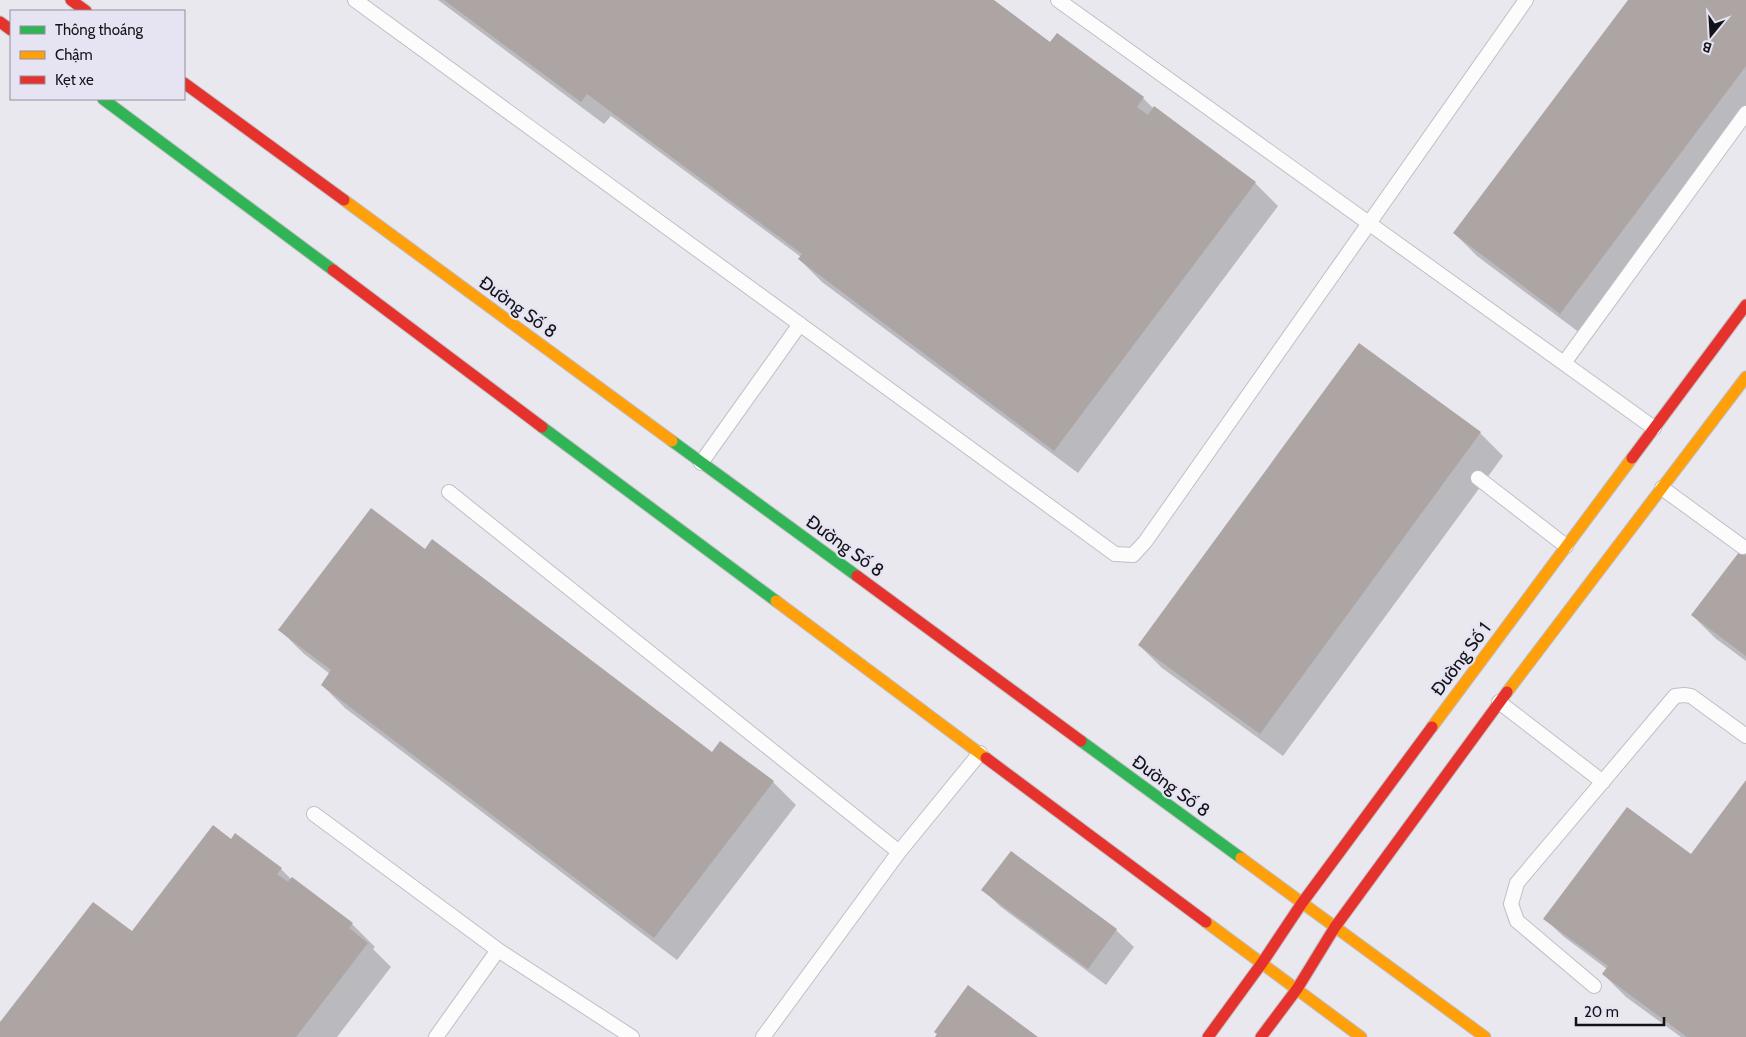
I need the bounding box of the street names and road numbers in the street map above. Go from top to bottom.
street label: Đường Số 8 [475,271,561,343]
street label: Đường Số 8 [802,510,888,582]
street label: Đường Số 1 [1426,618,1496,700]
street label: Đường Số 8 [1128,750,1214,822]

